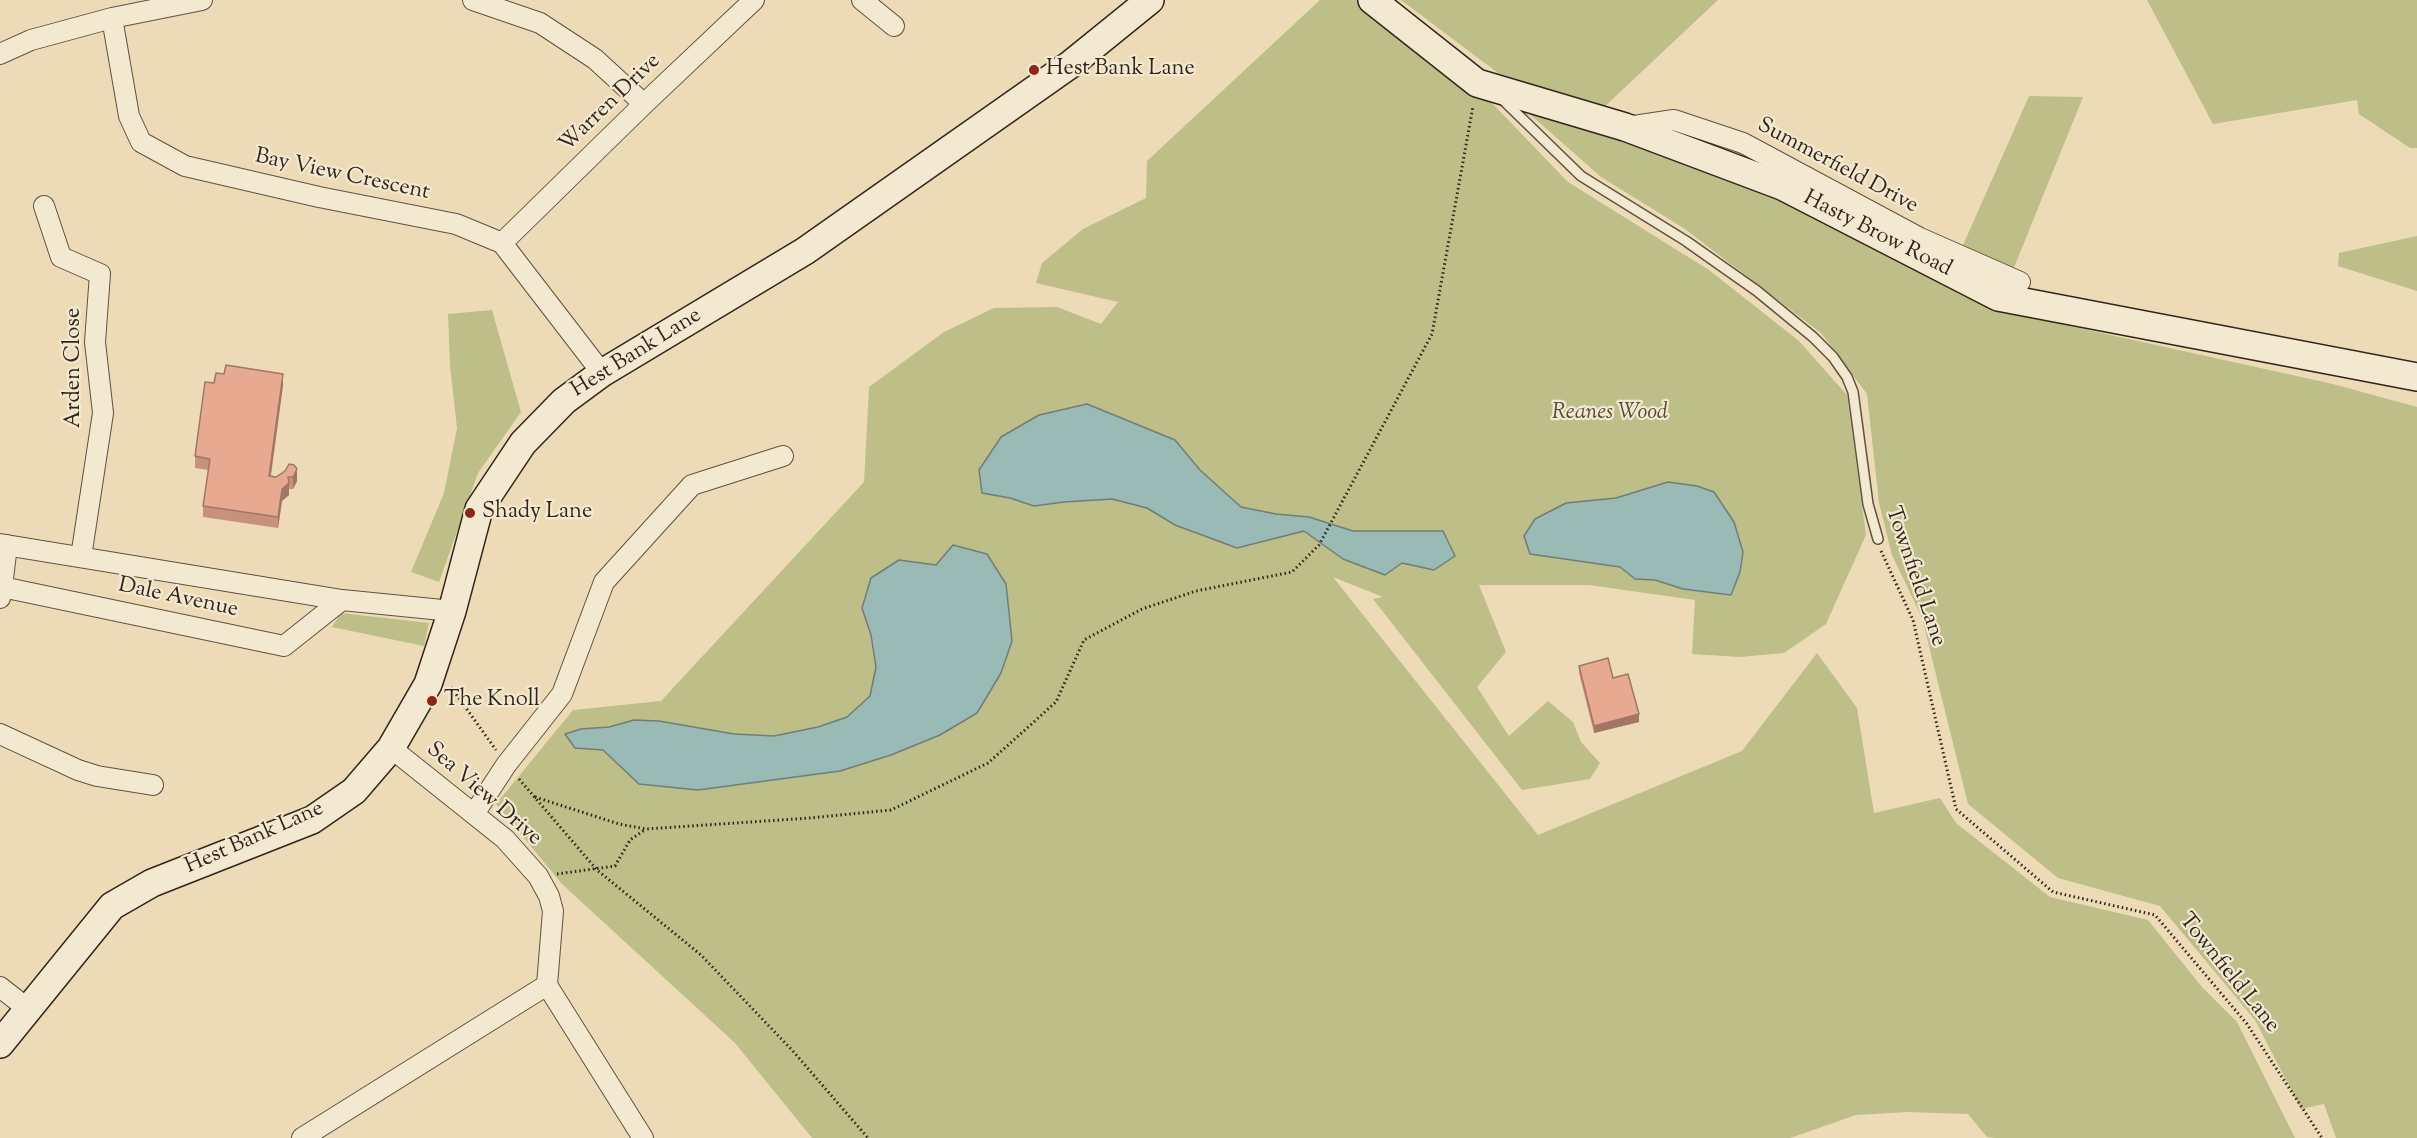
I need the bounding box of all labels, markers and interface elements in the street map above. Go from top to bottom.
street label: Warren Drive [555,49,667,159]
place label: Hest Bank Lane [1046,57,1195,83]
marker: Hest Bank Lane [1027,63,1041,77]
street label: Summerfield Drive [1752,113,1922,221]
street label: Bay View Crescent [252,145,432,207]
street label: Hasty Brow Road [1798,186,1956,284]
street label: Hest Bank Lane [567,303,707,405]
street label: Arden Close [62,308,88,428]
park label: Reanes Wood [1552,401,1668,427]
place label: Shady Lane [482,500,592,526]
street label: Townfield Lane [1878,504,1950,650]
marker: Shady Lane [463,506,477,520]
street label: Dale Avenue [116,573,240,625]
place label: The Knoll [444,688,540,714]
marker: The Knoll [425,694,439,708]
street label: Sea View Drive [420,738,546,852]
street label: Hest Bank Lane [182,797,328,881]
street label: Townfield Lane [2172,909,2284,1039]

